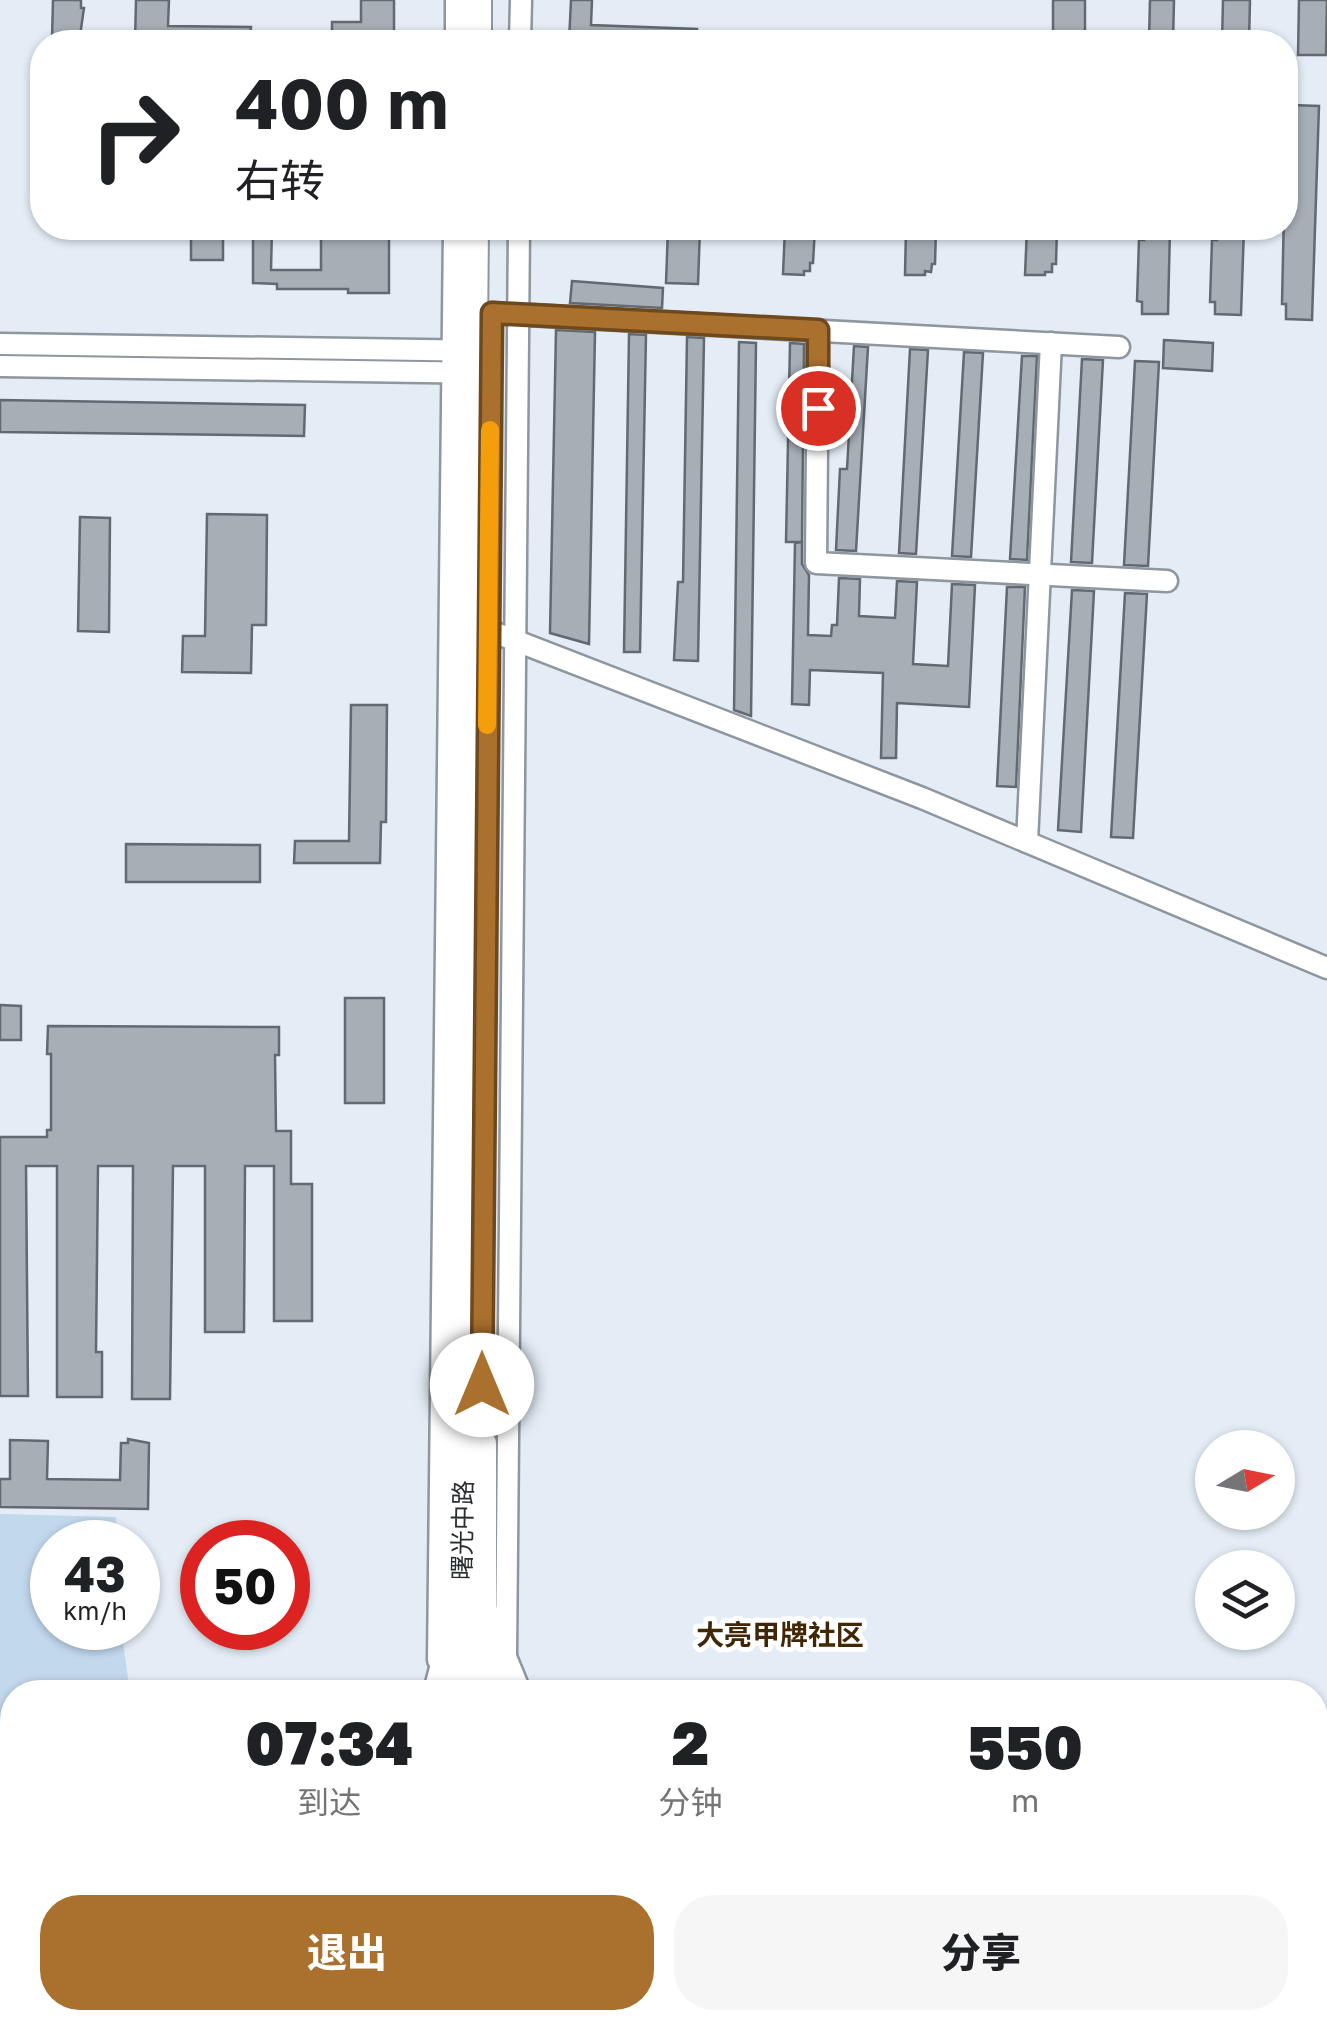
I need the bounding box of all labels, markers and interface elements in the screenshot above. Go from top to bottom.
text: 400 m [235,60,449,144]
icon: right [70,70,200,200]
text: 右转 [235,153,325,207]
pin [776,366,861,451]
icon: arrive [791,381,846,436]
position arrow [430,1333,534,1437]
north arrow [1195,1430,1295,1530]
map controls [1195,1430,1295,1650]
street label: 曙光中路 [446,1480,478,1580]
speed limit sign: 50 [180,1520,310,1650]
text: 43 [64,1543,126,1603]
button: layers [1195,1550,1295,1650]
text: km/h [63,1595,127,1626]
district label: 大亮甲牌社区 [696,1618,864,1651]
text: 07:34 [245,1706,413,1778]
text: 2 [672,1706,709,1778]
text: 550 [968,1710,1083,1782]
text: m [1011,1781,1039,1819]
text: 到达 [297,1783,361,1821]
text: 分钟 [658,1783,722,1821]
button: 退出 [40,1895,654,2010]
button: 分享 [674,1895,1288,2010]

